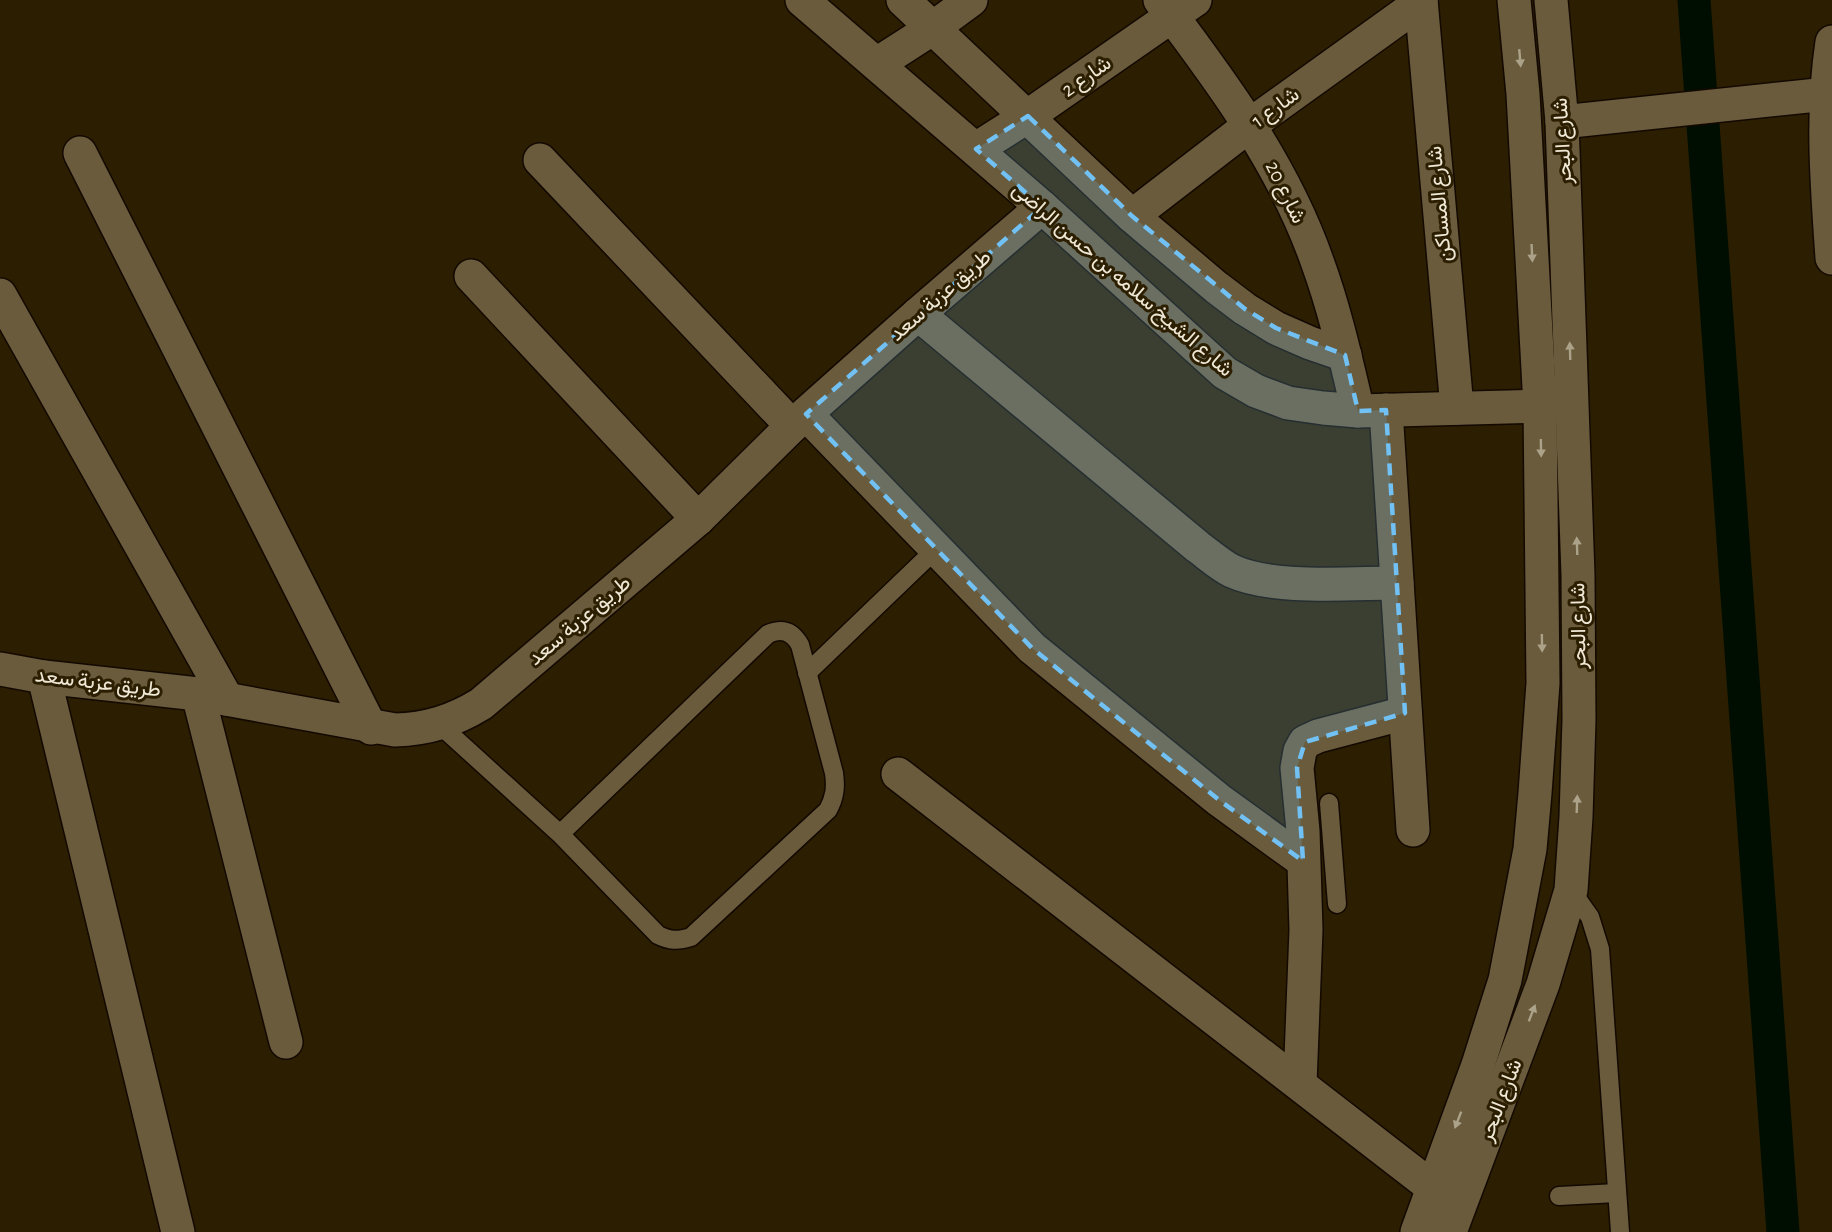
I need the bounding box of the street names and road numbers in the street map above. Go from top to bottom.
street label: شارع 2 [1058,52,1117,103]
street label: شارع 1 [1248,83,1305,134]
street label: شارع البحر [1550,97,1578,186]
street label: شارع المساكن [1424,145,1458,263]
street label: شارع 20 [1259,158,1310,228]
street label: شارع الشيخ سلامه بن حسن الراضى [1006,178,1237,383]
street label: طريق عزبة سعد [886,246,996,346]
street label: طريق عزبة سعد [524,572,636,671]
street label: شارع البحر [1567,583,1593,670]
street label: طريق عزبة سعد [33,664,162,703]
street label: شارع البحر [1475,1056,1529,1146]

